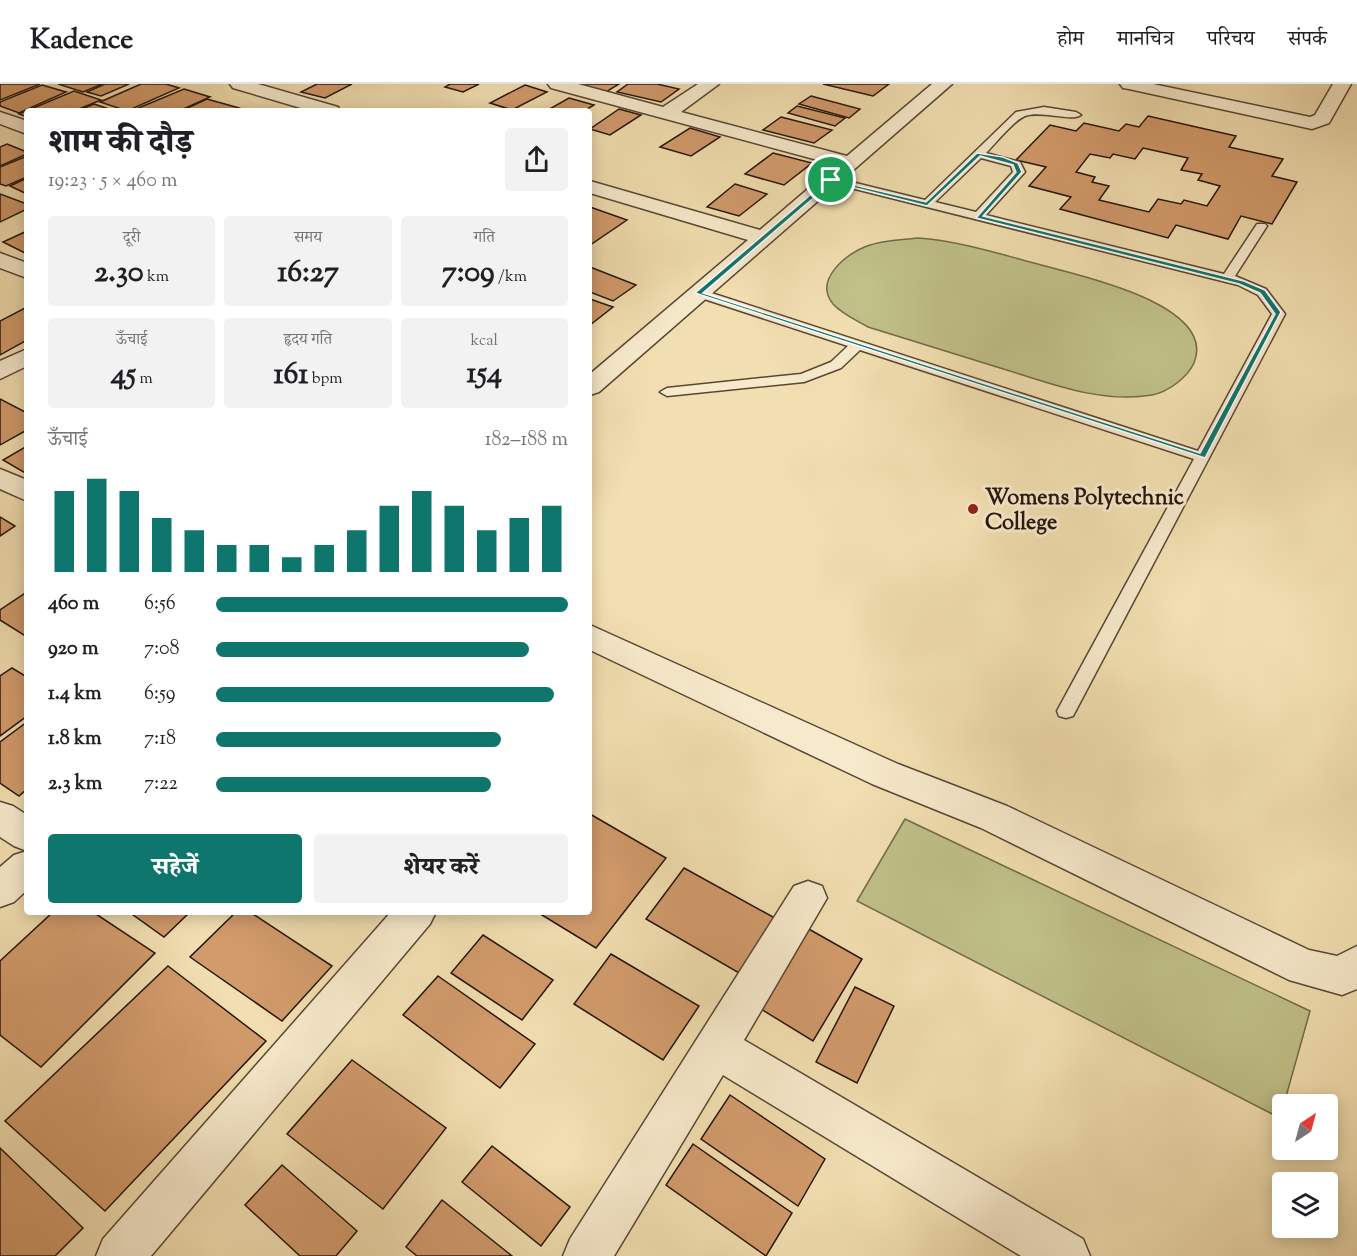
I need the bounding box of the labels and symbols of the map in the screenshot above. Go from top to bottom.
pin [805,154,856,205]
place label: Womens Polytechnic College [985,483,1184,540]
marker: Womens Polytechnic College [966,502,980,516]
north arrow [1272,1094,1338,1160]

